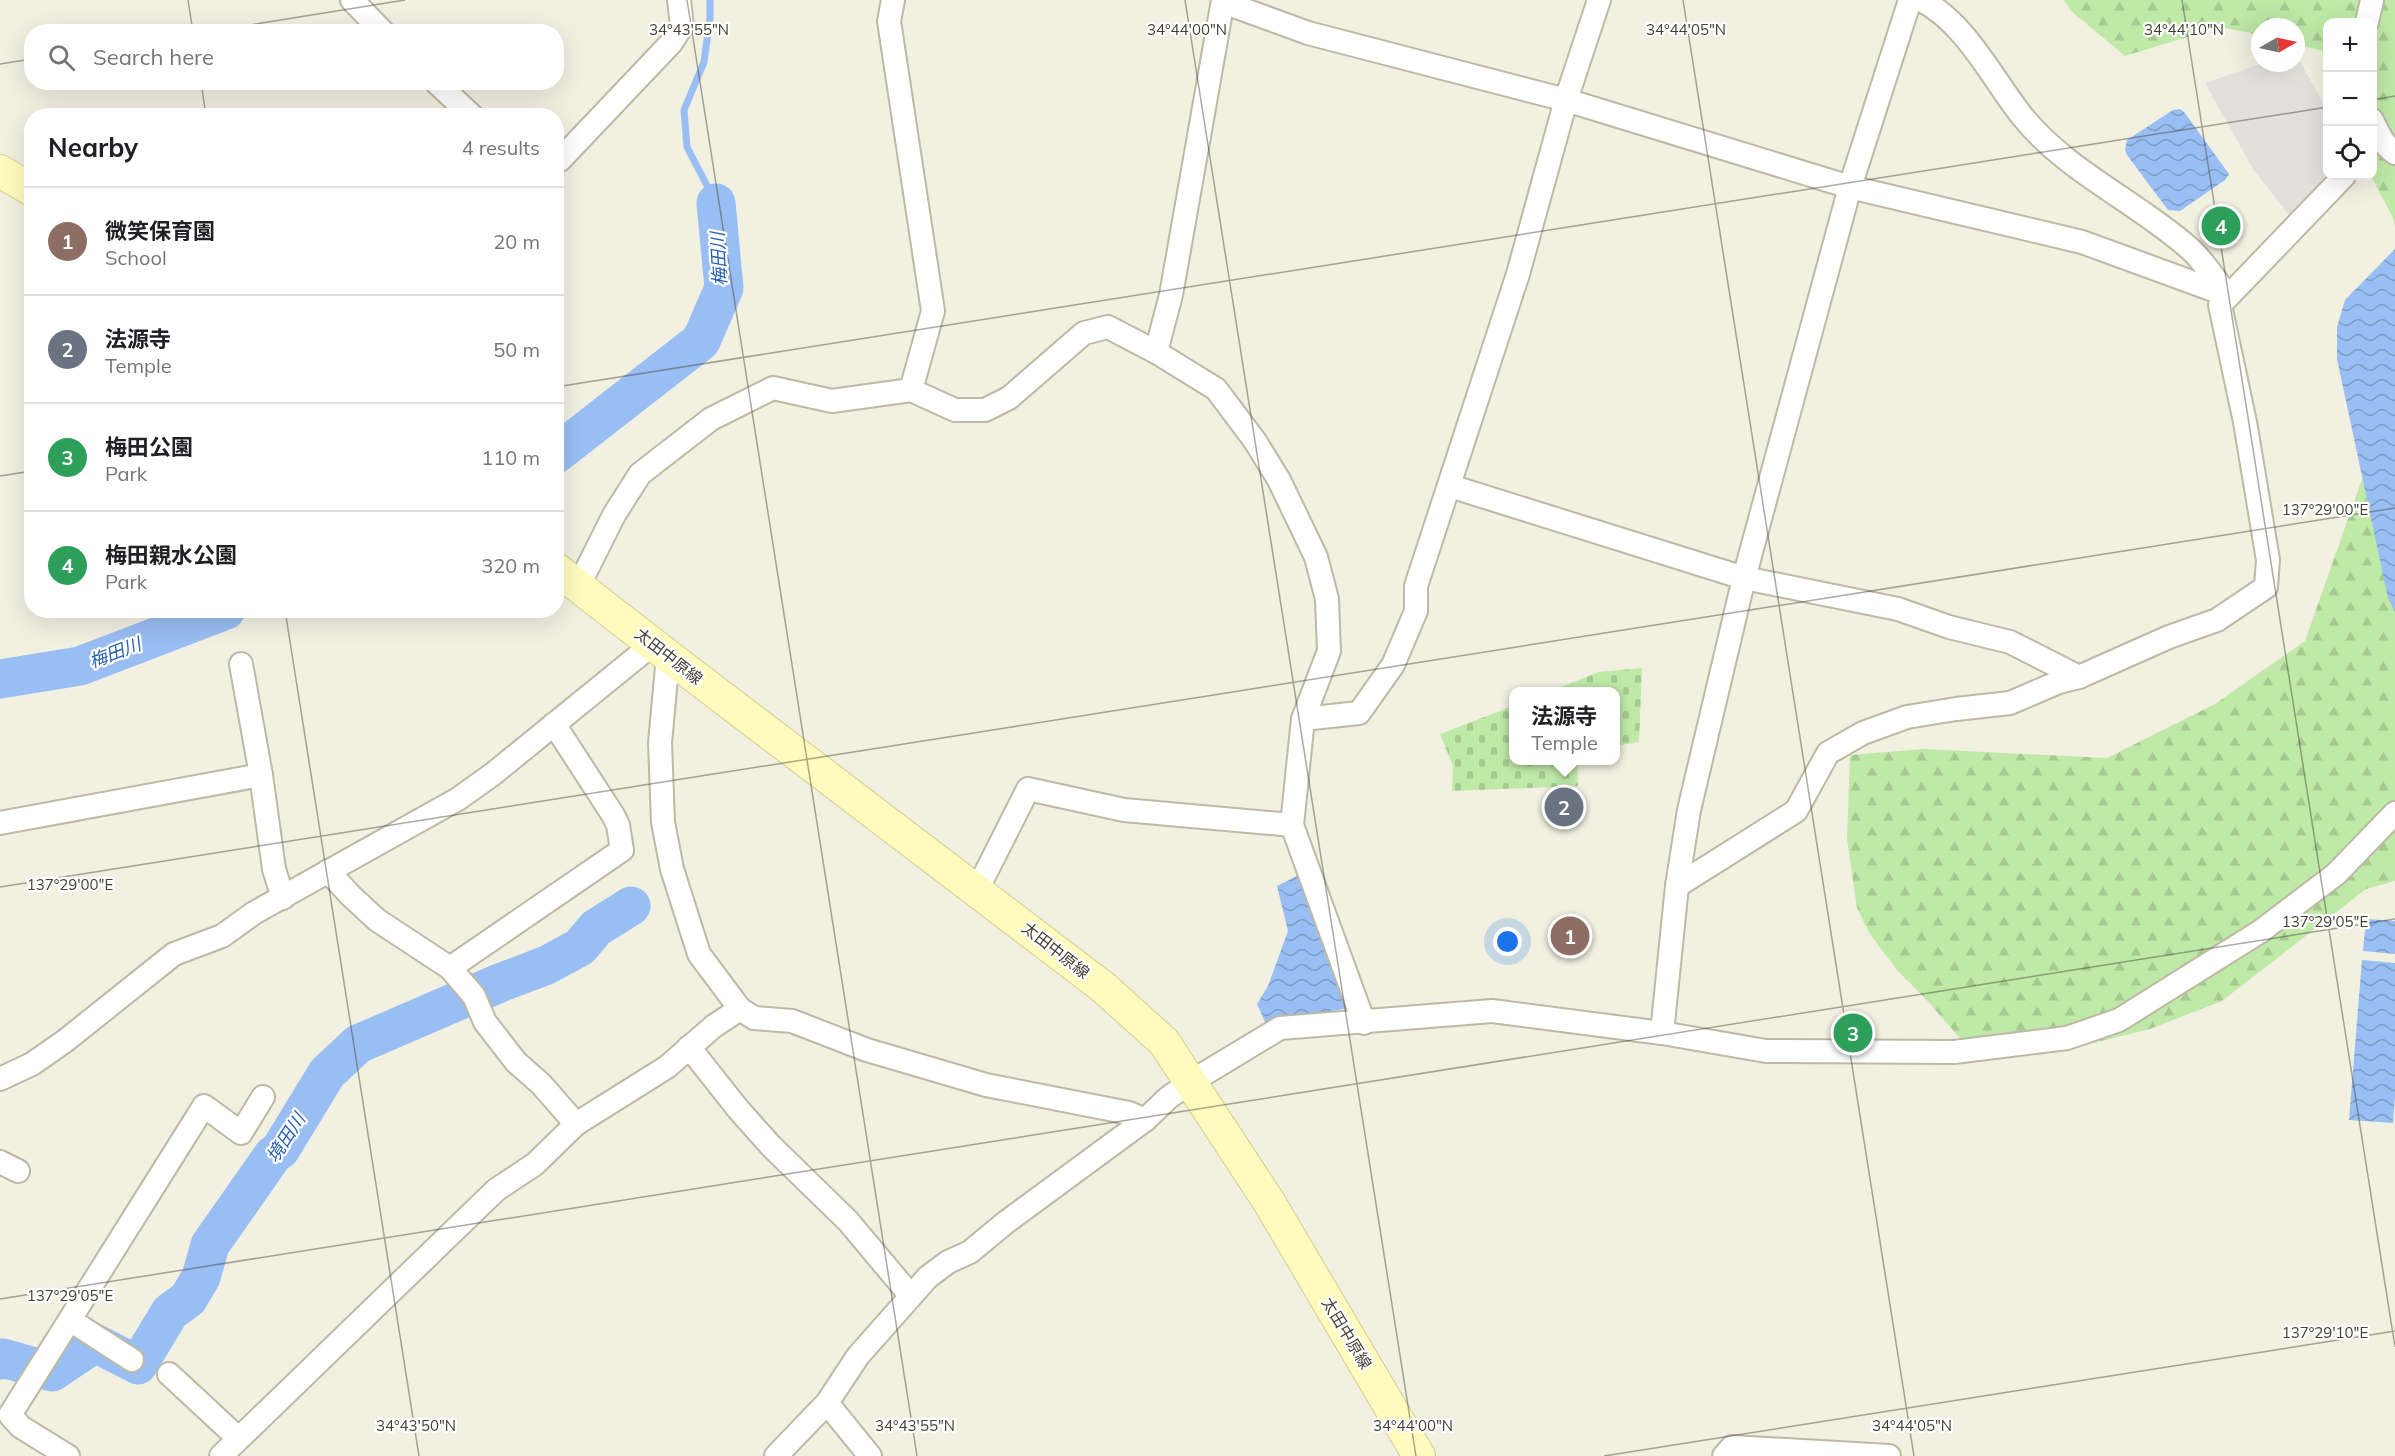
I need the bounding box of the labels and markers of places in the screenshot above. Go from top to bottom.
pin: 4 [2202,204,2240,248]
pin: 2 [1544,784,1584,830]
pin: 1 [1550,914,1590,958]
pin: 3 [1834,1010,1872,1056]

